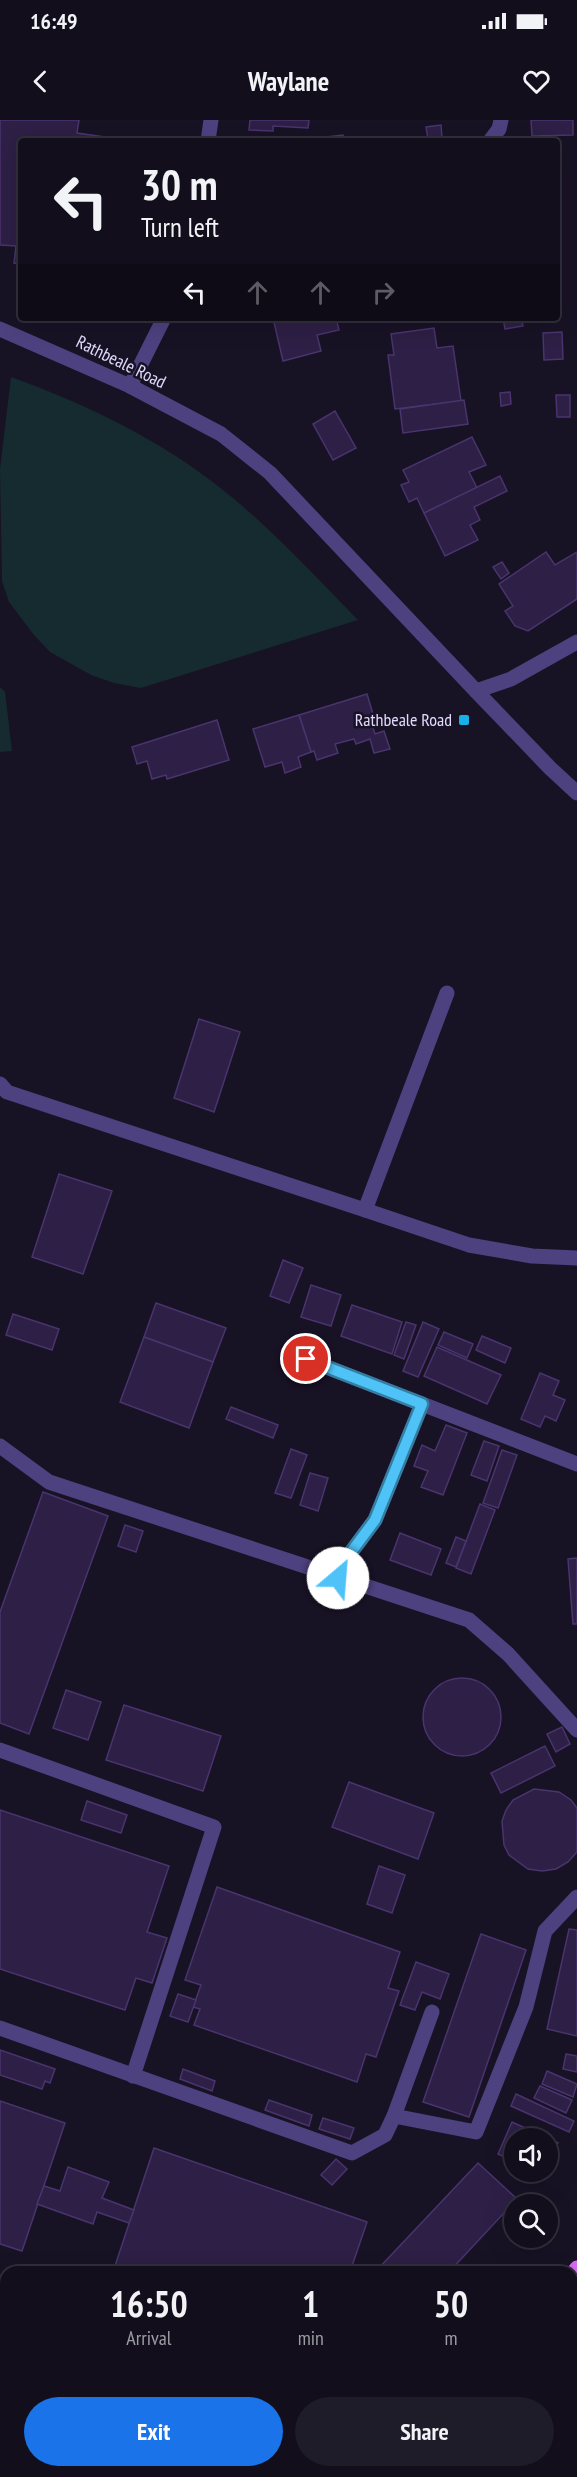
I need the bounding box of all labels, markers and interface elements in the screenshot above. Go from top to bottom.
text: 16:49 [30,7,78,35]
text: Waylane [248,64,329,98]
icon: back [24,65,57,98]
icon: heart [520,65,553,98]
text: 30 m [141,157,218,212]
icon: left [42,162,120,240]
text: Turn left [141,210,219,244]
icon: left [178,276,211,309]
icon: ahead [241,276,274,309]
icon: ahead [304,276,337,309]
icon: right [367,276,400,309]
street label: Rathbeale Road [72,330,170,393]
place label: Rathbeale Road [355,708,452,731]
marker: Rathbeale Road [457,713,471,727]
pin [280,1333,331,1384]
icon: arrive [289,1342,322,1375]
position arrow [306,1546,370,1610]
map controls [504,2128,558,2248]
button: sound [504,2128,558,2182]
button: search [504,2194,558,2248]
text: 16:50 [110,2280,188,2327]
text: 1 [302,2280,319,2327]
text: 50 [434,2280,468,2327]
text: Arrival [126,2325,171,2351]
text: min [298,2325,324,2351]
text: m [444,2325,457,2351]
button: Exit [24,2397,283,2466]
button: Share [295,2397,554,2466]

